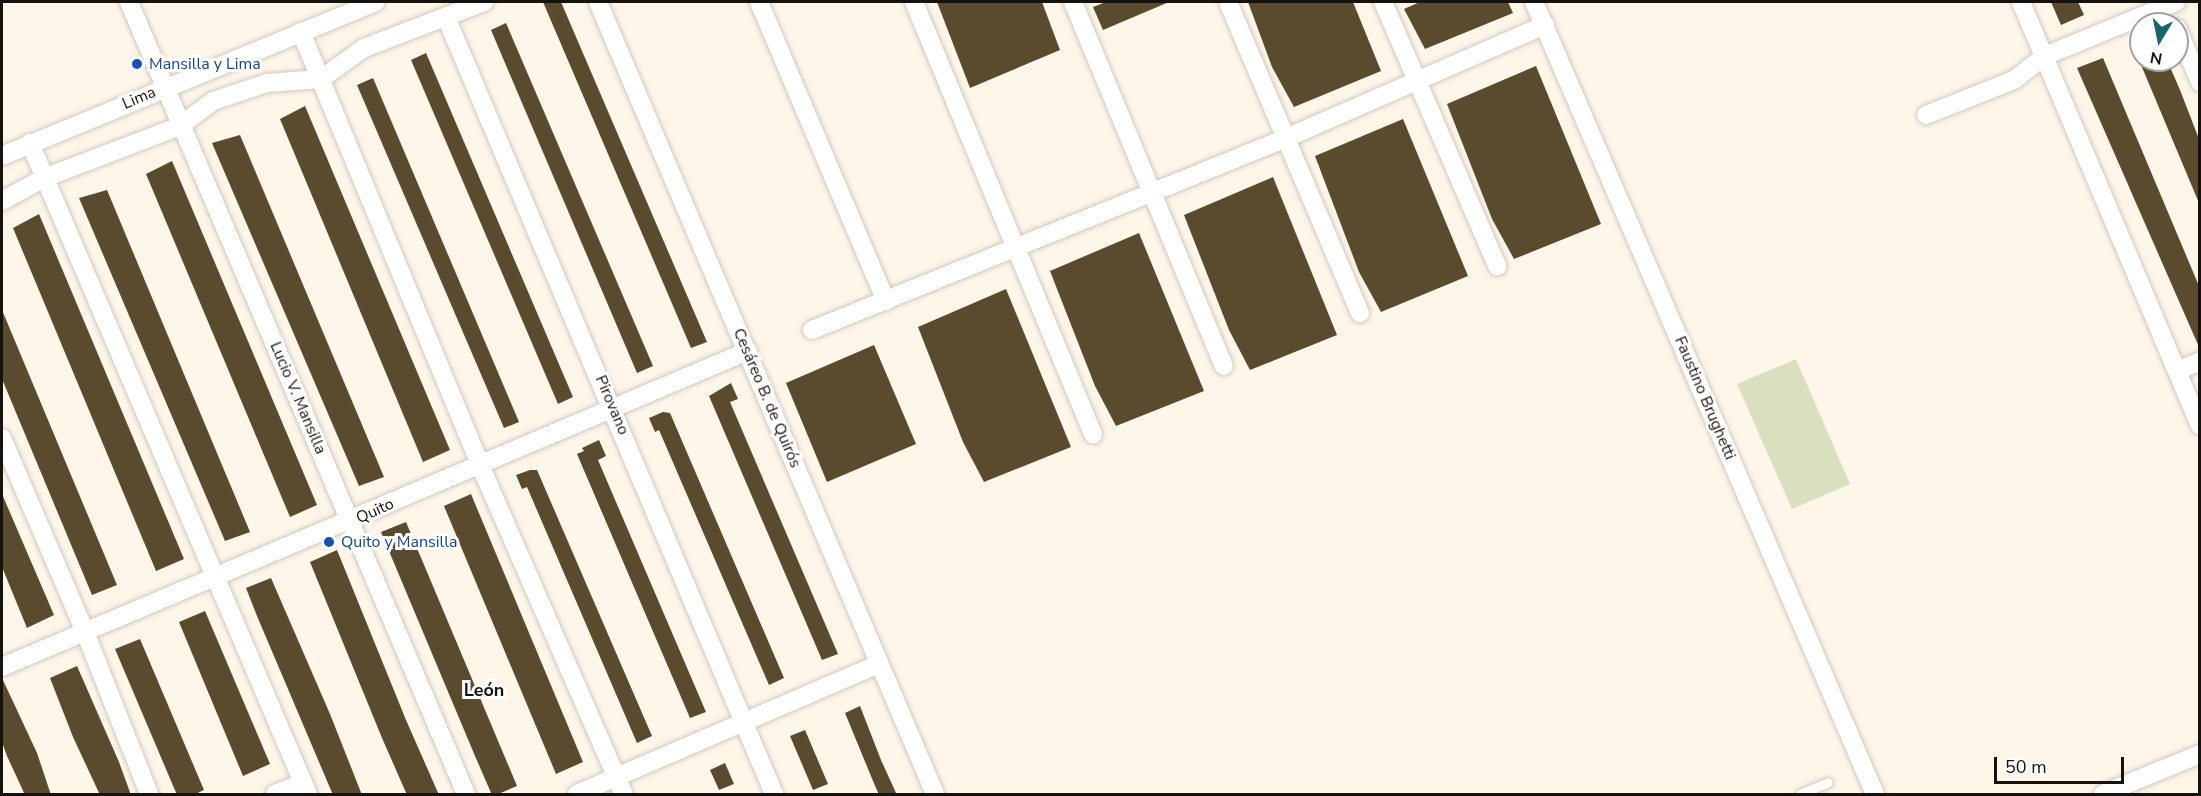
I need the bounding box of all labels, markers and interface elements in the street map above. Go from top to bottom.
north arrow [2129,12,2189,72]
text: N [2148,46,2164,70]
place label: Mansilla y Lima [149,54,261,74]
marker: Mansilla y Lima [130,57,144,71]
street label: Lima [119,82,159,114]
street label: Cesáreo B. de Quirós [729,325,805,471]
street label: Faustino Brughetti [1670,333,1740,463]
street label: Lucio V. Mansilla [266,339,330,457]
street label: Pirovano [591,372,633,438]
street label: Quito [353,494,397,528]
place label: Quito y Mansilla [341,532,457,552]
marker: Quito y Mansilla [322,535,336,549]
district label: León [464,679,504,701]
scale bar [1997,745,2128,783]
text: 50 m [2005,755,2047,779]

